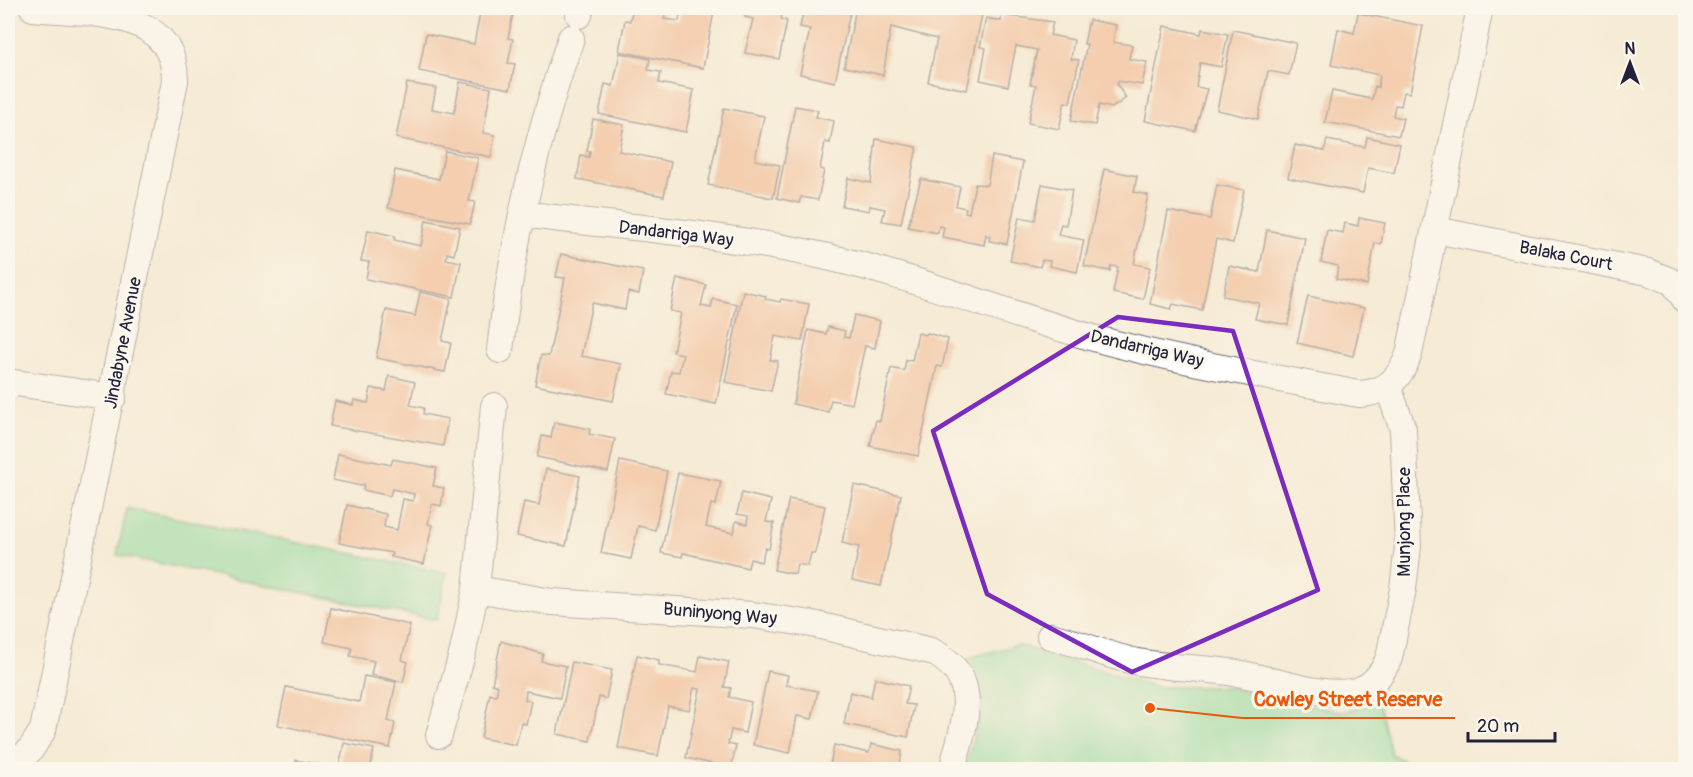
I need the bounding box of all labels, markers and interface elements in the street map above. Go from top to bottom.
north arrow [1600,33,1660,93]
text: N [1625,39,1636,59]
street label: Dandarriga Way [617,216,735,252]
street label: Balaka Court [1517,236,1615,276]
street label: Jindabyne Avenue [99,275,147,411]
street label: Dandarriga Way [1088,325,1206,373]
street label: Munjong Place [1393,467,1416,577]
street label: Buninyong Way [662,598,778,630]
callout: Cowley Street Reserve [1242,680,1455,718]
text: Cowley Street Reserve [1254,687,1443,712]
scale bar [1468,705,1555,743]
text: 20 m [1477,715,1519,738]

